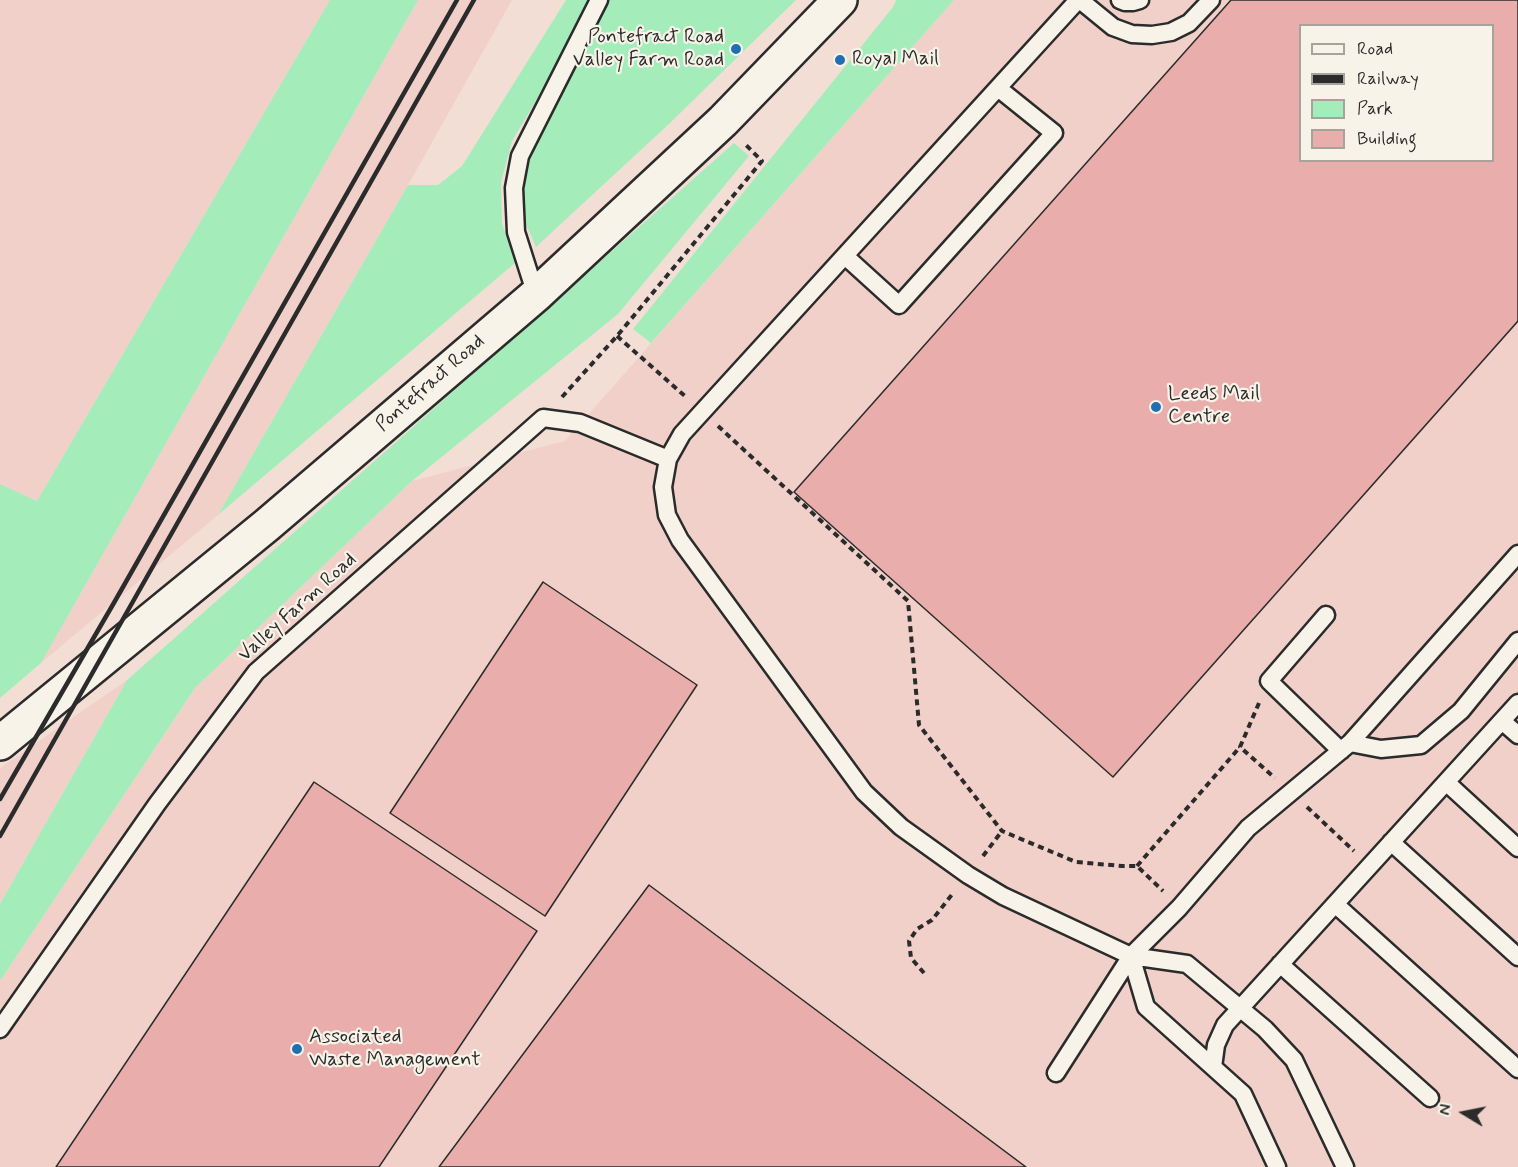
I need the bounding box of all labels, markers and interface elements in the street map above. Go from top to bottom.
legend [1299,24,1494,162]
place label: Pontefract Road Valley Farm Road [573,26,724,73]
text: Road [1357,37,1393,61]
marker: Pontefract Road Valley Farm Road [729,42,743,56]
place label: Royal Mail [852,48,939,72]
marker: Royal Mail [833,53,847,67]
text: Railway [1357,67,1419,91]
text: Park [1357,97,1393,121]
text: Building [1357,127,1417,151]
street label: Pontefract Road [372,330,490,438]
place label: Leeds Mail Centre [1168,383,1260,430]
marker: Leeds Mail Centre [1149,400,1163,414]
street label: Valley Farm Road [234,549,362,667]
place label: Associated Waste Management [309,1026,481,1073]
marker: Associated Waste Management [290,1042,304,1056]
north arrow [1434,1083,1494,1143]
text: N [1435,1103,1457,1117]

